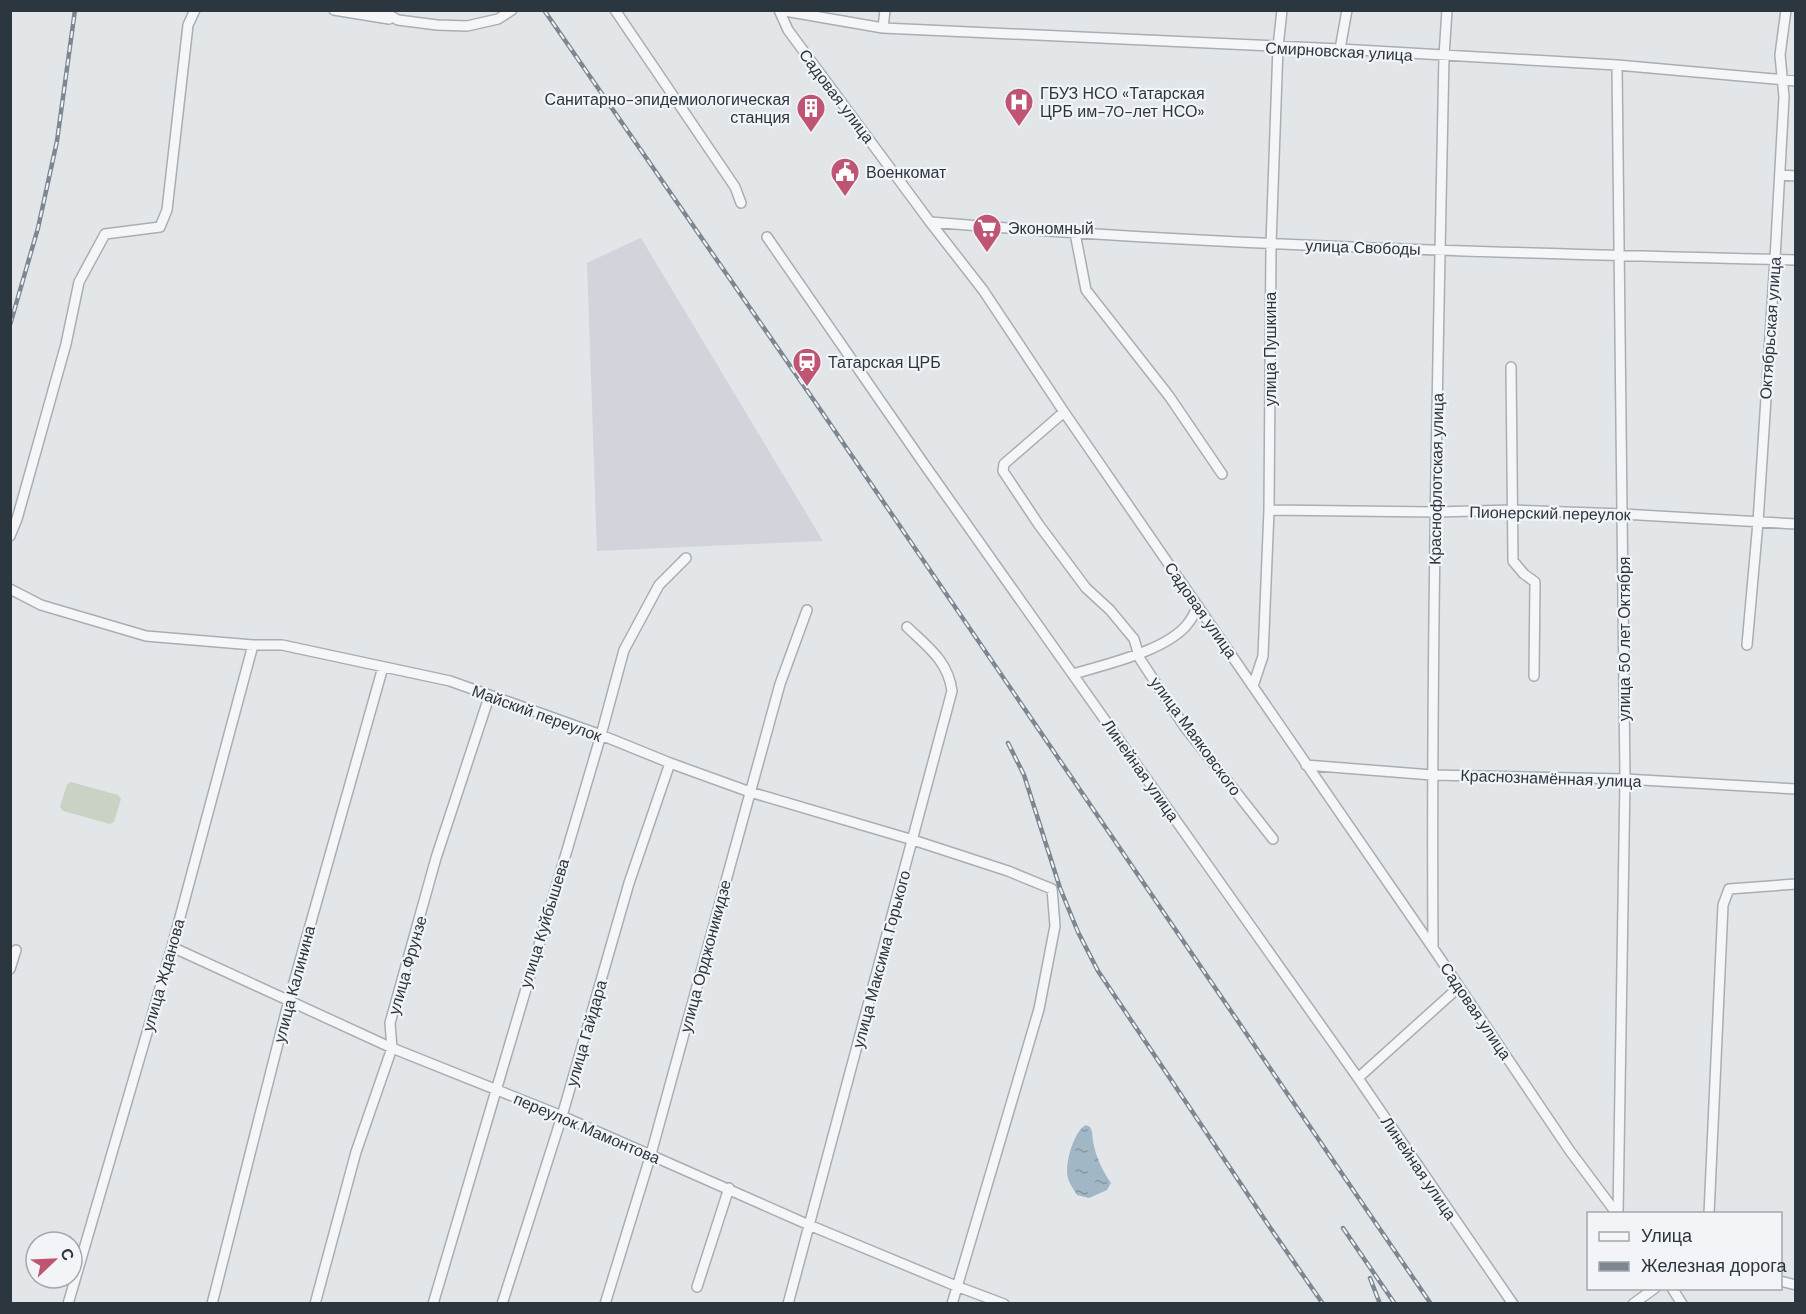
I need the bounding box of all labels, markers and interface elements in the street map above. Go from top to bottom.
street label: Смирновская улица [1265,37,1413,66]
street label: Садовая улица [794,45,879,148]
place label: ГБУЗ НСО «Татарская ЦРБ им-70-лет НСО» [1040,83,1205,122]
hospital icon: ГБУЗ НСО «Татарская ЦРБ им-70-лет НСО» [1003,86,1035,128]
place label: Санитарно-эпидемиологическая станция [544,89,790,128]
building icon: Санитарно-эпидемиологическая станция [795,92,827,134]
public building icon: Военкомат [829,156,861,198]
place label: Военкомат [866,162,947,183]
supermarket icon: Экономный [971,212,1003,254]
place label: Экономный [1008,218,1094,239]
street label: улица Свободы [1305,235,1421,260]
street label: Октябрьская улица [1755,256,1786,400]
street label: улица Пушкина [1260,292,1281,406]
station icon: Татарская ЦРБ [791,346,823,388]
place label: Татарская ЦРБ [828,352,941,373]
street label: Краснофлотская улица [1425,393,1449,565]
street label: Пионерский переулок [1469,502,1632,525]
street label: улица 50 лет Октября [1614,557,1635,721]
street label: Садовая улица [1160,558,1242,663]
street label: улица Маяковского [1145,673,1246,800]
street label: Майский переулок [469,680,606,747]
street label: Линейная улица [1097,715,1184,826]
street label: Краснознамённая улица [1460,765,1642,792]
street label: улица Куйбышева [515,856,574,990]
street label: улица Максима Горького [848,868,915,1050]
street label: улица Орджоникидзе [675,877,736,1035]
street label: улица Фрунзе [383,913,432,1017]
street label: улица Жданова [137,916,190,1034]
street label: улица Калинина [269,923,320,1045]
street label: Садовая улица [1435,959,1516,1064]
street label: улица Гайдара [561,977,612,1089]
street label: переулок Мамонтова [510,1088,663,1169]
street label: Линейная улица [1376,1112,1461,1224]
legend [1587,1212,1782,1290]
text: Улица [1641,1224,1693,1248]
north arrow [24,1230,84,1290]
text: С [55,1245,79,1264]
text: Железная дорога [1641,1254,1787,1278]

